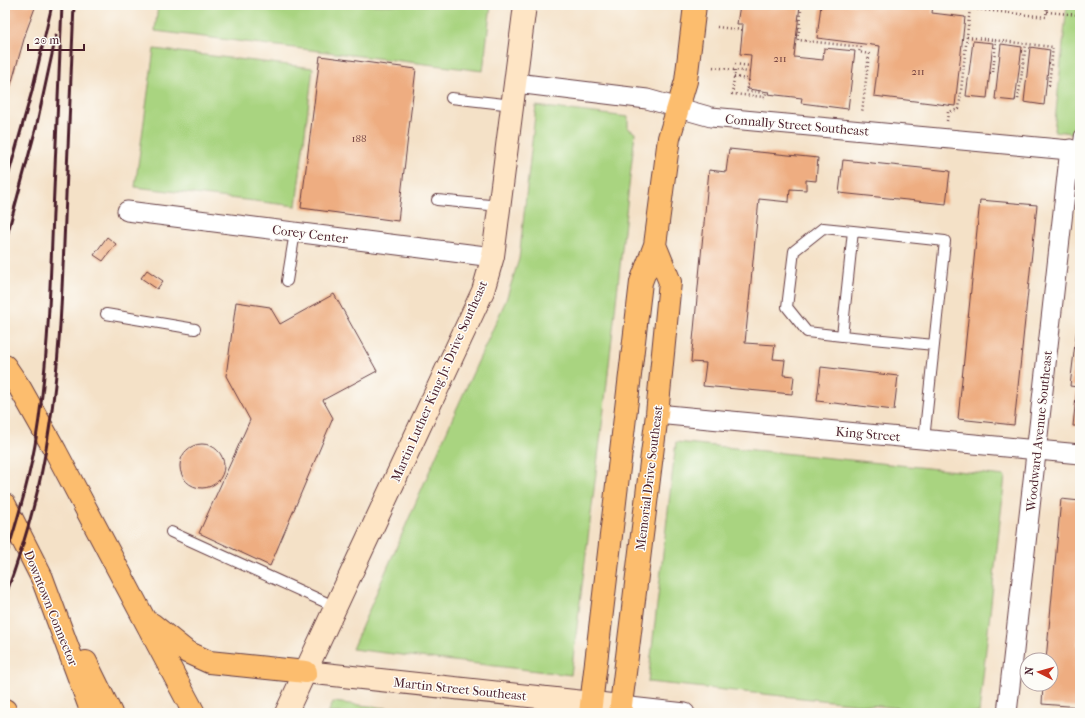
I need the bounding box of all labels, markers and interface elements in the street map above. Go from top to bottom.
scale bar [28,26,84,52]
text: 20 m [34,33,59,47]
house number: 211 [773,52,787,65]
house number: 211 [911,65,925,78]
street label: Connally Street Southeast [724,111,870,139]
house number: 188 [352,132,366,145]
street label: Corey Center [271,222,349,246]
street label: Martin Luther King Jr. Drive Southeast [388,278,490,484]
street label: Woodward Avenue Southeast [1023,349,1055,513]
street label: Memorial Drive Southeast [633,404,665,551]
street label: King Street [835,424,901,444]
street label: Downtown Connector [21,548,81,669]
north arrow [1019,652,1059,692]
text: N [1023,666,1037,676]
street label: Martin Street Southeast [393,675,528,703]

